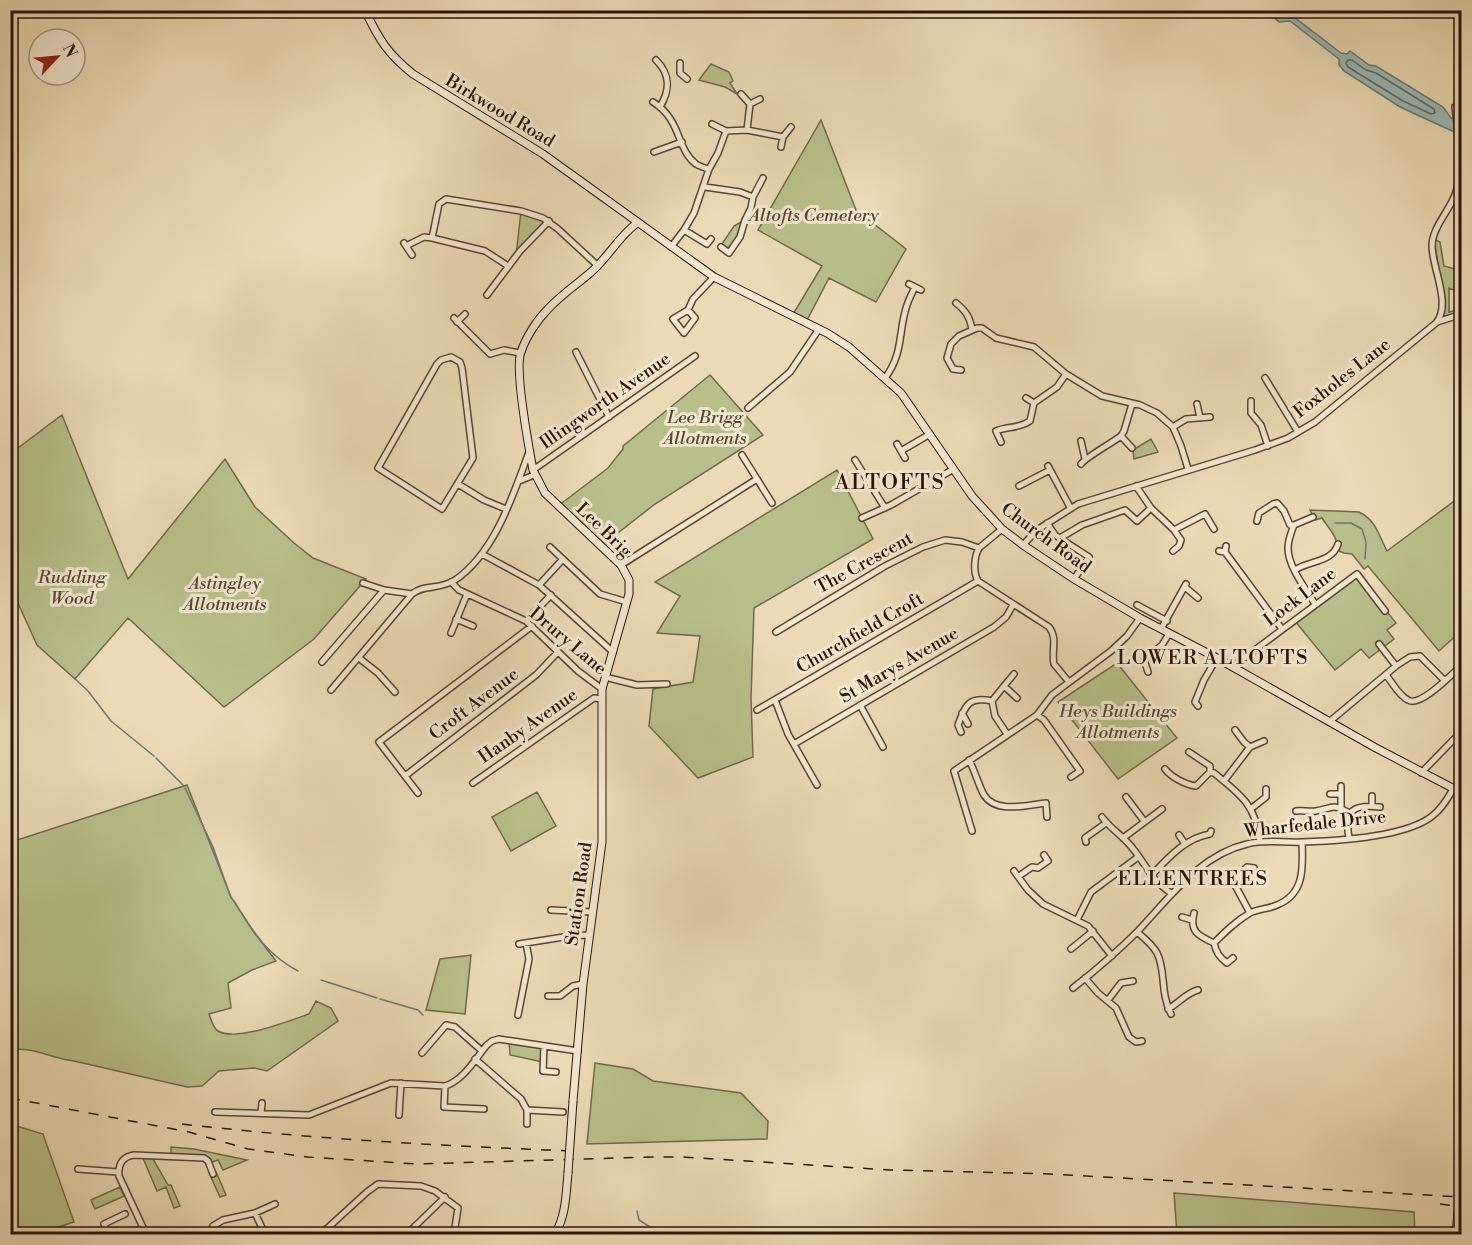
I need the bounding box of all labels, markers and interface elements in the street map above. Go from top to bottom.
north arrow [27,27,87,87]
text: N [58,41,81,61]
street label: Birkwood Road [440,69,560,153]
park label: Altofts Cemetery [747,204,879,227]
street label: Foxholes Lane [1289,333,1395,423]
street label: Illingworth Avenue [535,347,675,455]
park label: Lee Brigg Allotments [661,406,747,450]
district label: ALTOFTS [834,470,945,496]
street label: Lee Brig [571,497,638,563]
street label: Church Road [996,498,1096,579]
street label: The Crescent [811,526,917,599]
street label: Lock Lane [1259,562,1341,632]
park label: Rudding Wood [37,566,107,610]
park label: Astingley Allotments [181,572,267,616]
street label: Churchfield Croft [792,587,928,679]
street label: Drury Lane [525,602,611,680]
street label: St Marys Avenue [835,622,963,708]
district label: LOWER ALTOFTS [1117,646,1309,671]
street label: Croft Avenue [425,663,523,745]
street label: Hanby Avenue [474,683,582,769]
park label: Heys Buildings Allotments [1058,700,1177,744]
street label: Wharfedale Drive [1242,805,1387,843]
street label: Station Road [560,840,598,947]
district label: ELLENTREES [1117,867,1269,892]

